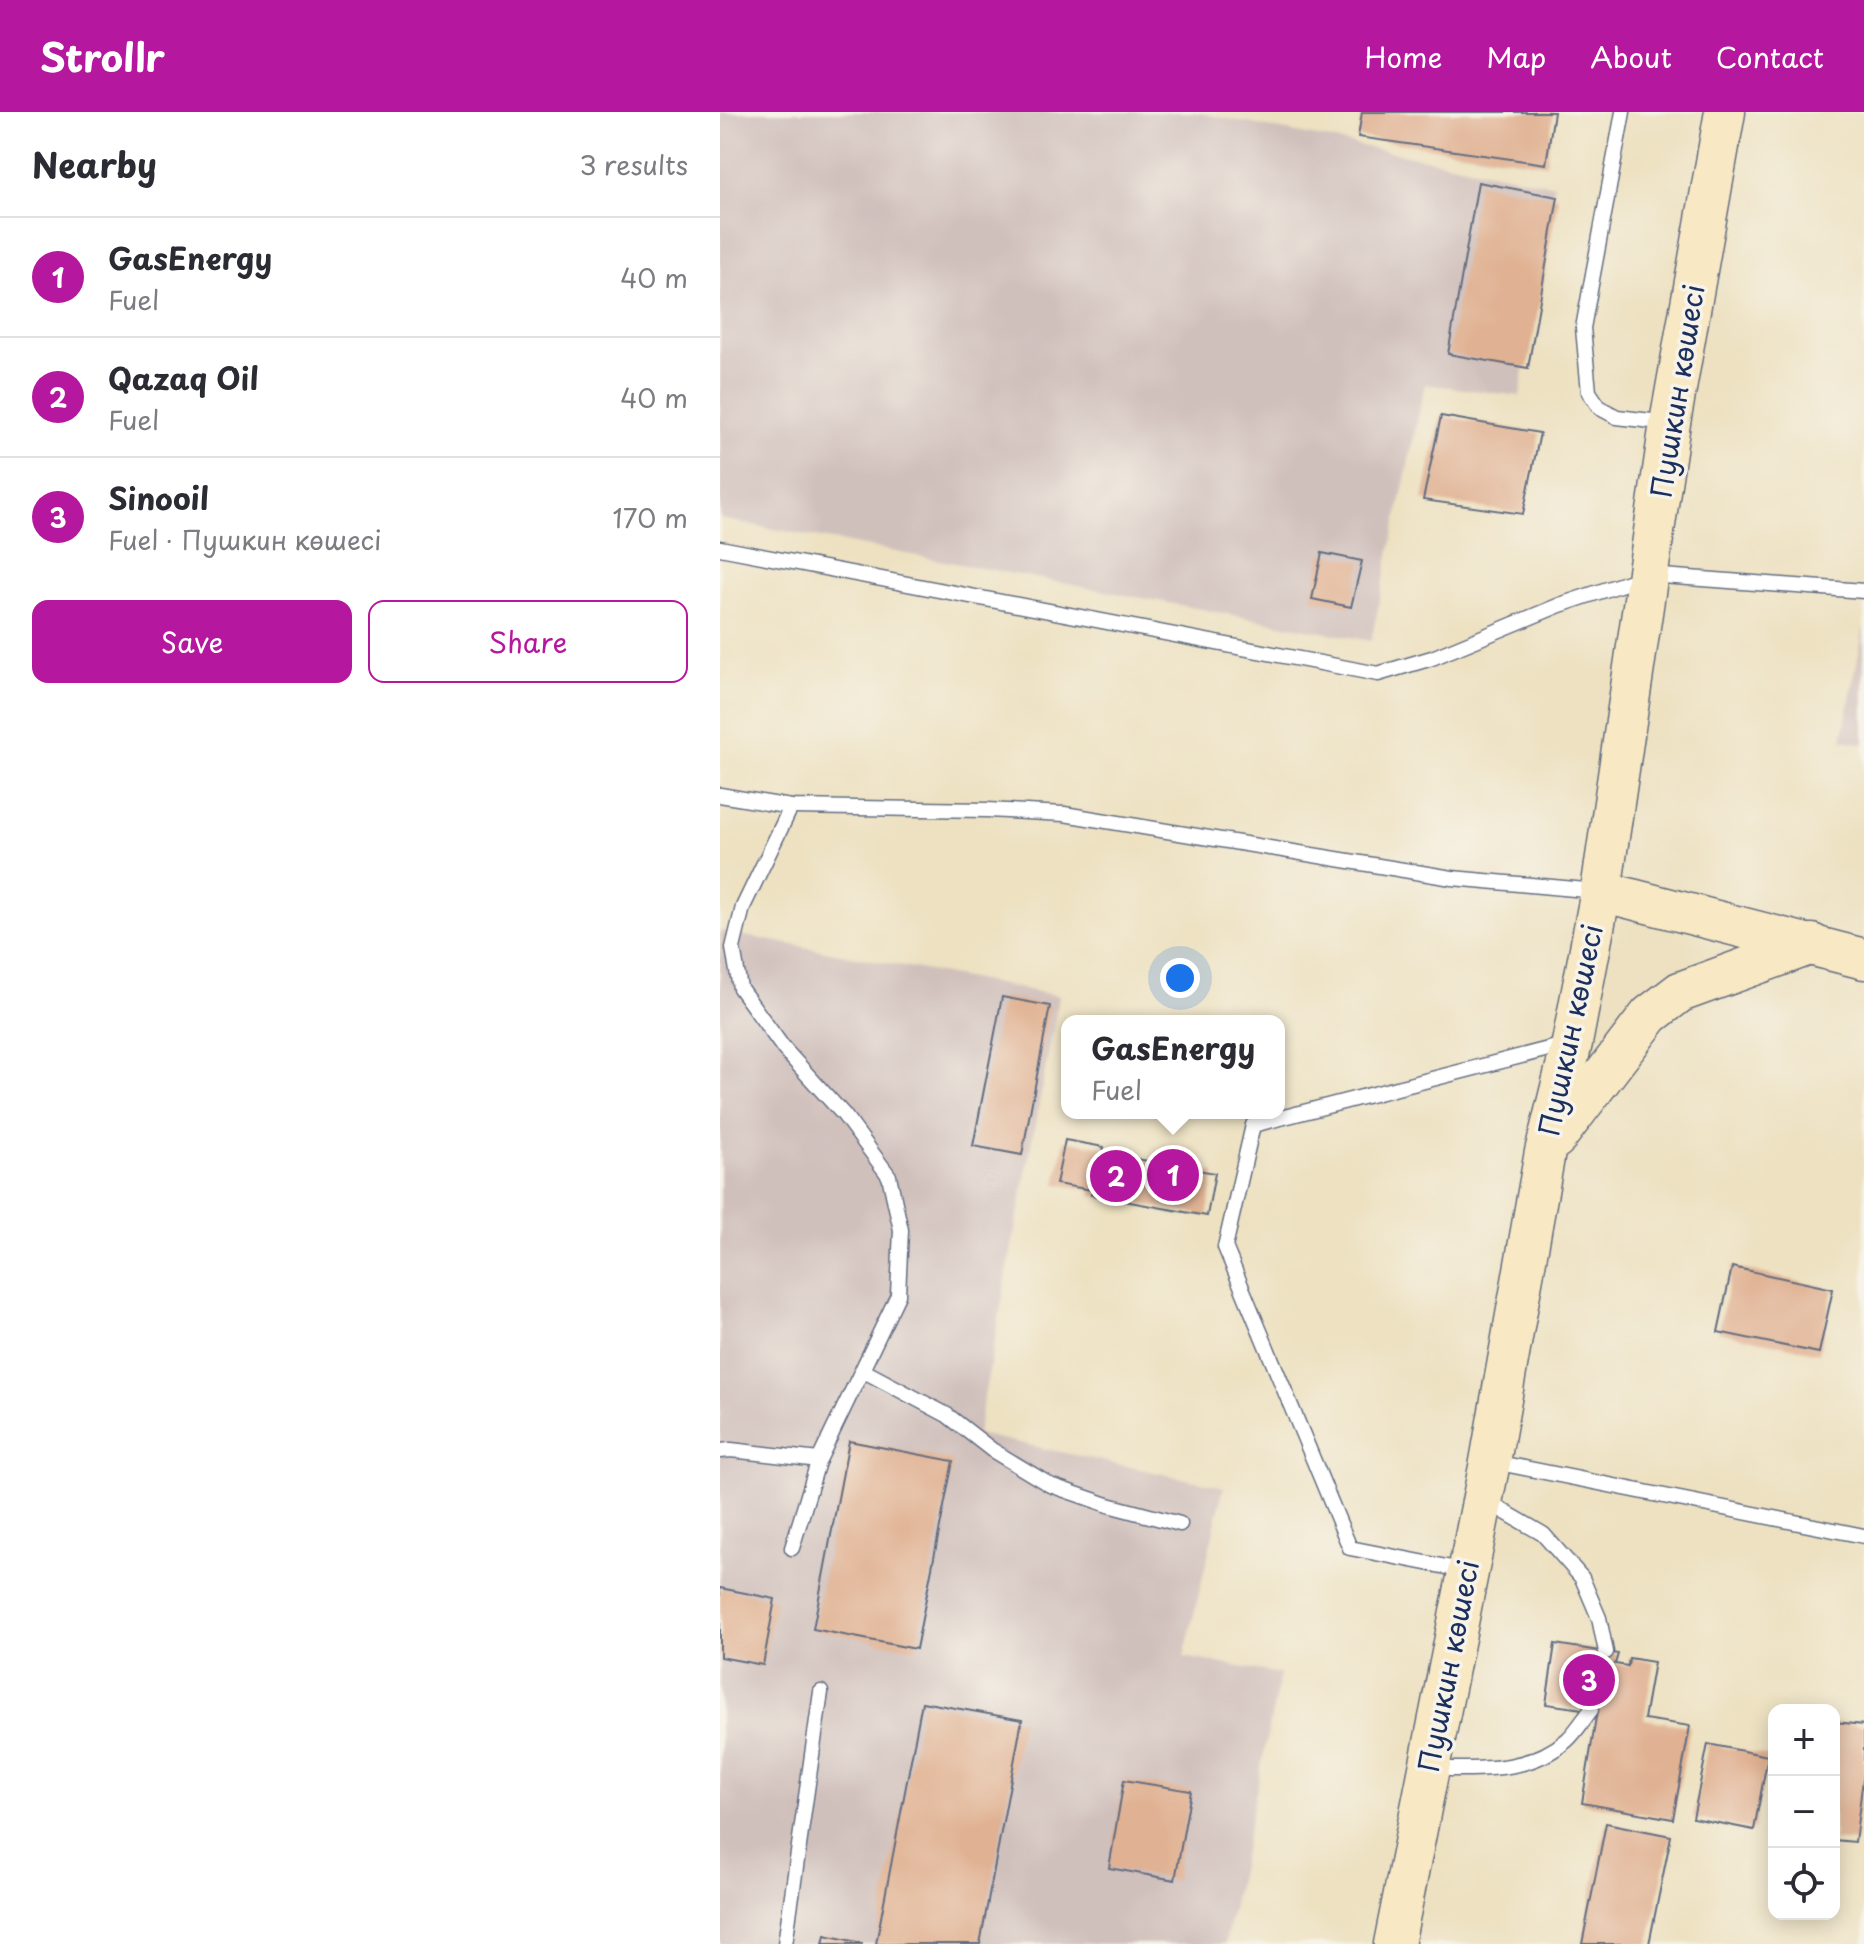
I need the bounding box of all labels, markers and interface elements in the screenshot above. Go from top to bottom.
text: Strollr [40,28,165,85]
text: Home [1364,35,1442,78]
text: Map [1486,35,1546,78]
text: About [1590,35,1672,78]
text: Contact [1716,35,1824,78]
text: Nearby [32,138,157,190]
text: 3 results [580,145,688,184]
text: GasEnergy [108,235,272,280]
text: 1 [52,258,64,297]
text: 40 m [620,258,688,297]
text: Fuel [108,280,159,319]
street label: Пушкин көшесі [1638,281,1715,500]
text: Qazaq Oil [108,355,259,400]
text: 2 [49,378,67,417]
text: 40 m [620,378,688,417]
text: Fuel [108,400,159,439]
text: Sinooil [108,475,209,520]
text: 3 [49,498,67,537]
text: 170 m [613,498,688,537]
text: Fuel · Пушкин көшесі [108,520,382,559]
button: Save [32,600,352,683]
button: Share [368,600,688,683]
street label: Пушкин көшесі [1526,920,1613,1139]
your location [1160,958,1200,998]
popup [1061,1015,1285,1119]
text: GasEnergy [1091,1025,1255,1070]
text: Fuel [1091,1070,1142,1109]
pin: 1 [1147,1145,1199,1205]
pin: 2 [1090,1146,1142,1206]
street label: Пушкин көшесі [1406,1556,1489,1776]
pin: 3 [1563,1650,1615,1710]
map controls [1768,1704,1840,1920]
button: + [1768,1704,1840,1776]
button: − [1768,1776,1840,1848]
button: locate [1768,1848,1840,1920]

